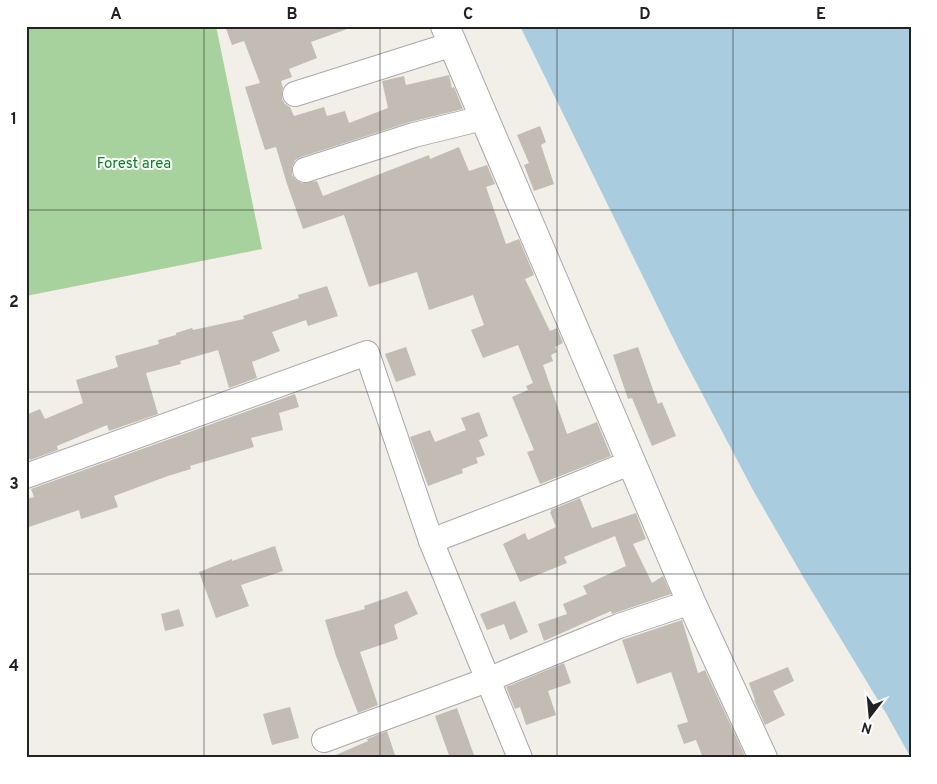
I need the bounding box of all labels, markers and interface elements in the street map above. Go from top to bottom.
text: A [110,5,122,25]
text: B [286,5,298,25]
text: C [463,5,473,25]
text: D [639,5,651,25]
text: E [816,5,826,25]
text: 1 [11,110,17,130]
park label: Forest area [97,155,171,174]
text: 2 [9,293,19,313]
text: 3 [9,475,19,495]
text: 4 [9,657,19,677]
north arrow [844,692,894,742]
text: N [860,717,874,737]

